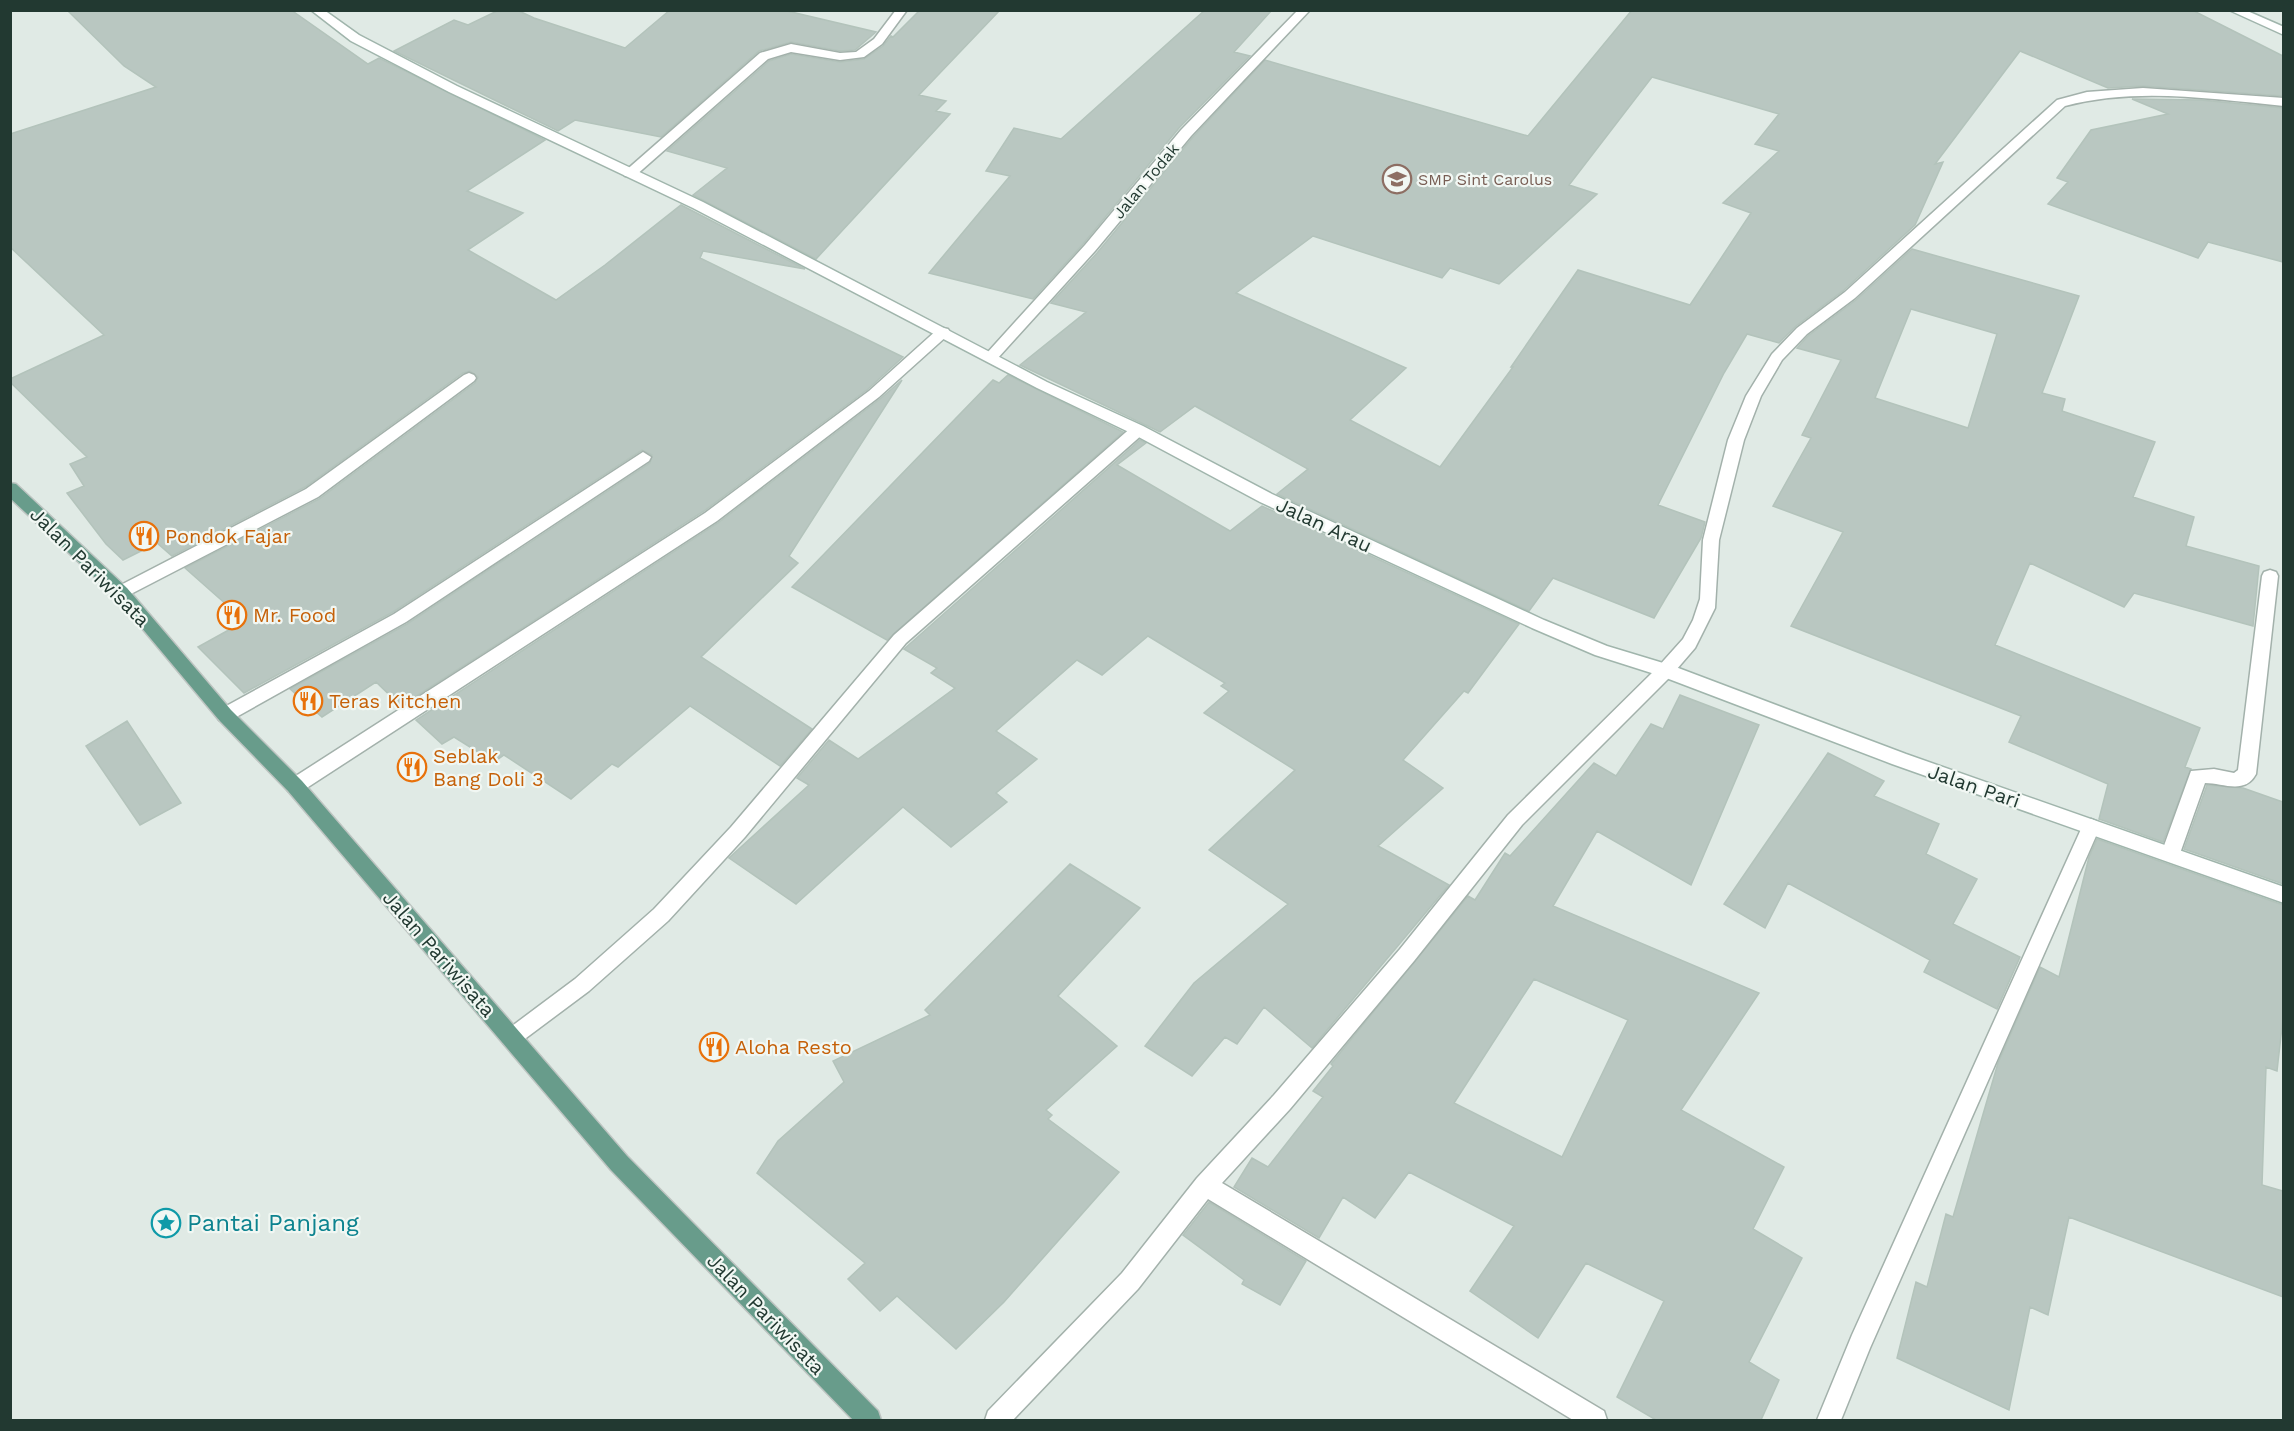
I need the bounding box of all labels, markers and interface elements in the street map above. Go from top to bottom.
street label: Jalan Todak [1109,140,1183,222]
school or university icon: SMP Sint Carolus [1381,163,1413,195]
place label: SMP Sint Carolus [1418,170,1552,189]
street label: Jalan Arau [1272,492,1376,558]
street label: Jalan Pariwisata [25,502,155,632]
restaurant icon: Pondok Fajar [128,520,160,552]
place label: Pondok Fajar [165,524,291,548]
restaurant icon: Mr. Food [216,599,248,631]
place label: Mr. Food [253,603,336,627]
restaurant icon: Teras Kitchen [292,685,324,717]
place label: Teras Kitchen [329,689,461,713]
place label: Seblak Bang Doli 3 [433,744,544,791]
restaurant icon: Seblak Bang Doli 3 [396,751,428,783]
street label: Jalan Pari [1925,759,2023,813]
street label: Jalan Pariwisata [378,886,500,1022]
restaurant icon: Aloha Resto [698,1031,730,1063]
place label: Aloha Resto [735,1035,852,1059]
place icon: Pantai Panjang [150,1207,182,1239]
place label: Pantai Panjang [187,1209,359,1237]
street label: Jalan Pariwisata [702,1248,830,1380]

